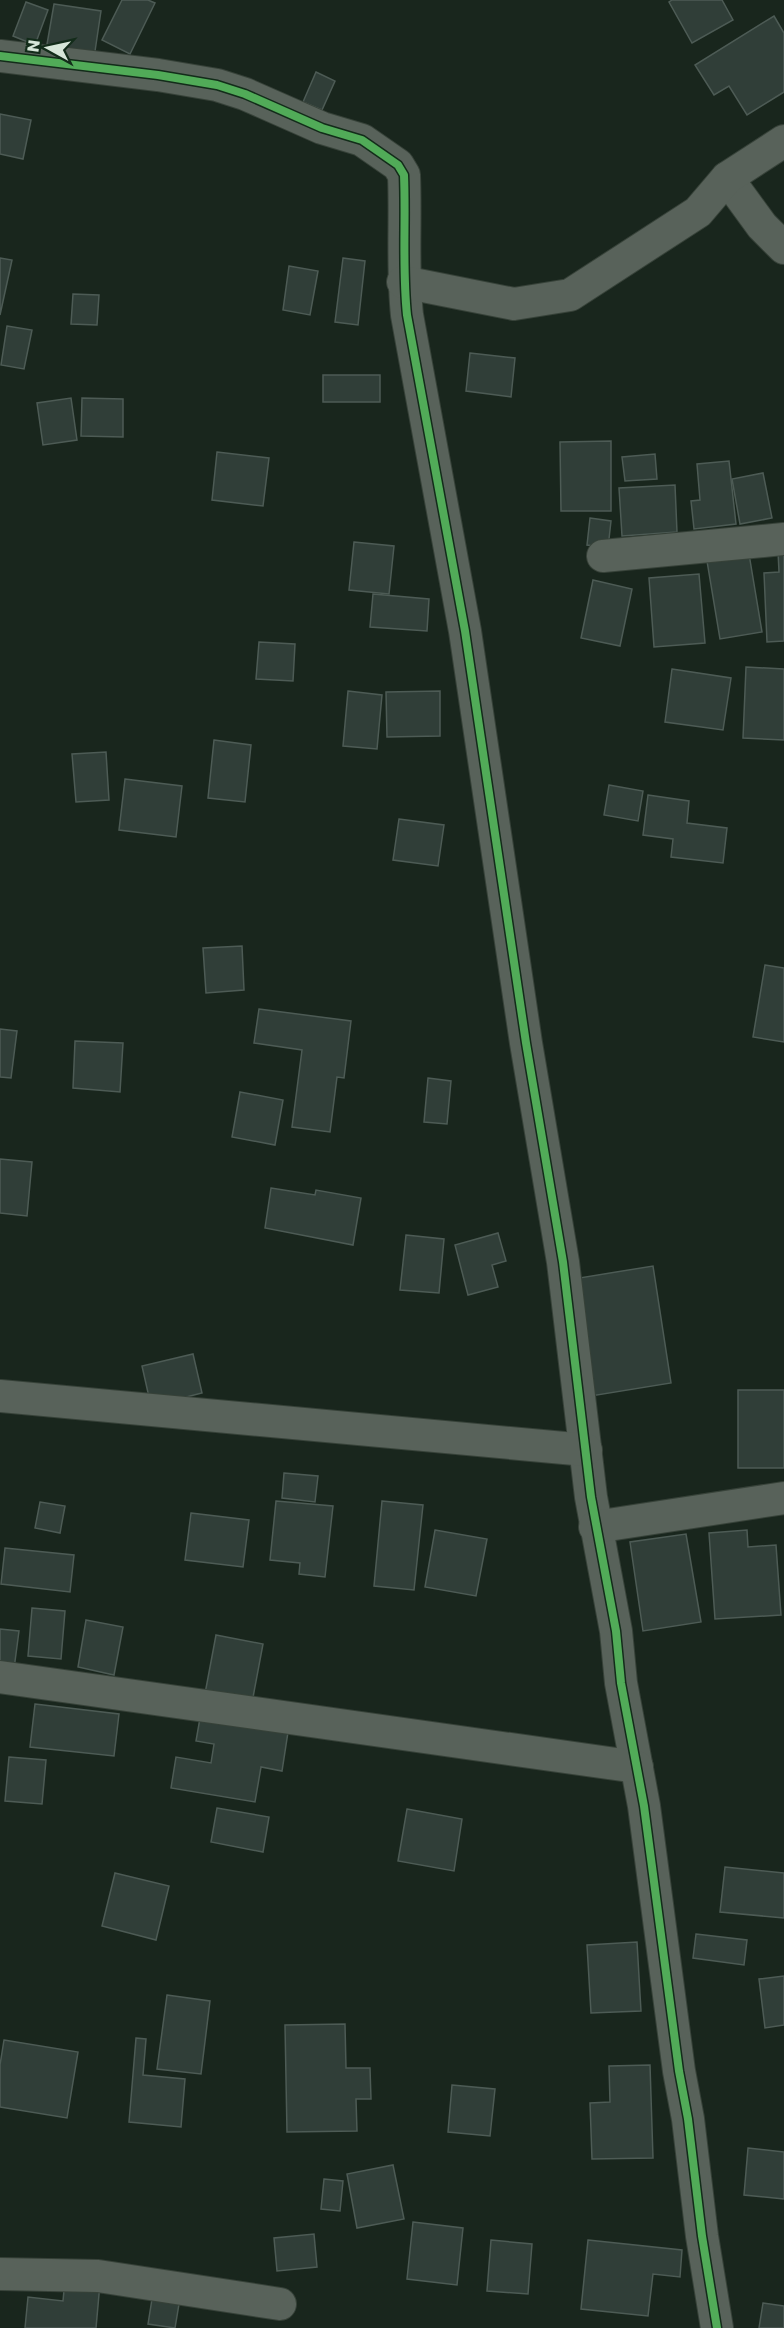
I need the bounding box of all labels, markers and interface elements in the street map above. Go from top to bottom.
north arrow [18,18,78,78]
text: N [21,38,46,54]

